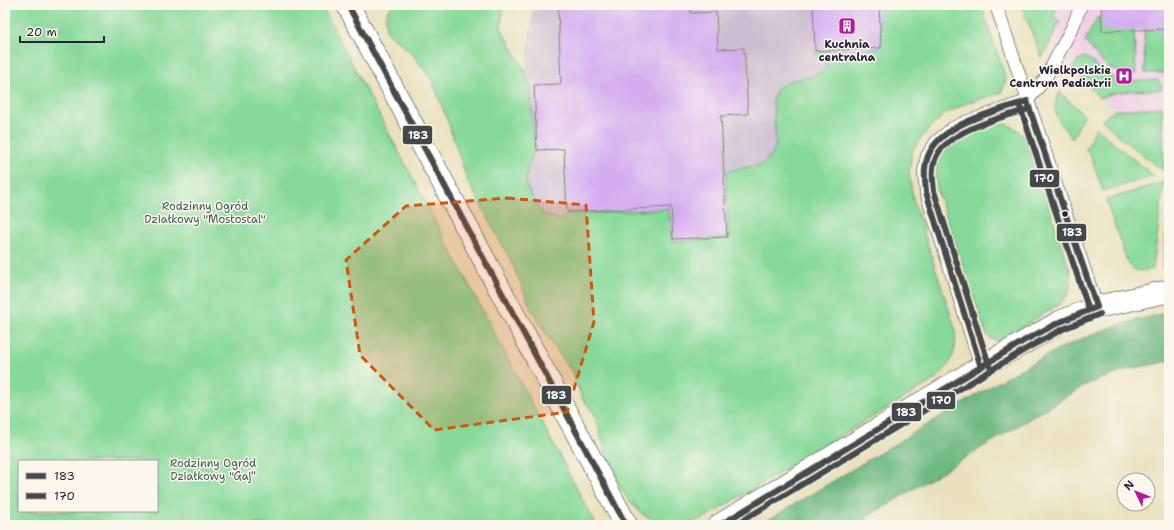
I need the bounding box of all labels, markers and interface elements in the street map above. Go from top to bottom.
building icon: Kuchnia centralna [837,16,857,36]
scale bar [20,18,104,44]
text: 20 m [26,24,57,40]
place label: Kuchnia centralna [819,37,876,65]
place label: Wielkpolskie Centrum Pediatrii [1010,63,1111,91]
hospital icon: Wielkpolskie Centrum Pediatrii [1114,66,1134,86]
line badge: 183 [402,125,433,145]
text: 183 [408,128,428,143]
line badge: 170 [1029,169,1060,188]
text: 170 [1034,171,1054,186]
park label: Rodzinny Ogród Działkowy "Mostostal" [144,199,266,227]
unlabelled marker [1060,209,1070,219]
line badge: 183 [1056,223,1087,242]
text: 183 [1062,225,1082,240]
line badge: 183 [541,385,572,405]
text: 183 [546,388,566,403]
line badge: 170 [926,391,956,410]
text: 170 [931,393,951,408]
line badge: 183 [891,402,922,422]
text: 183 [896,405,916,420]
park label: Rodzinny Ogród Działkowy "Gaj" [170,456,256,484]
legend [18,460,158,512]
text: 183 [54,468,75,484]
north arrow [1116,472,1156,512]
text: N [1121,477,1138,494]
text: 170 [54,488,75,504]

